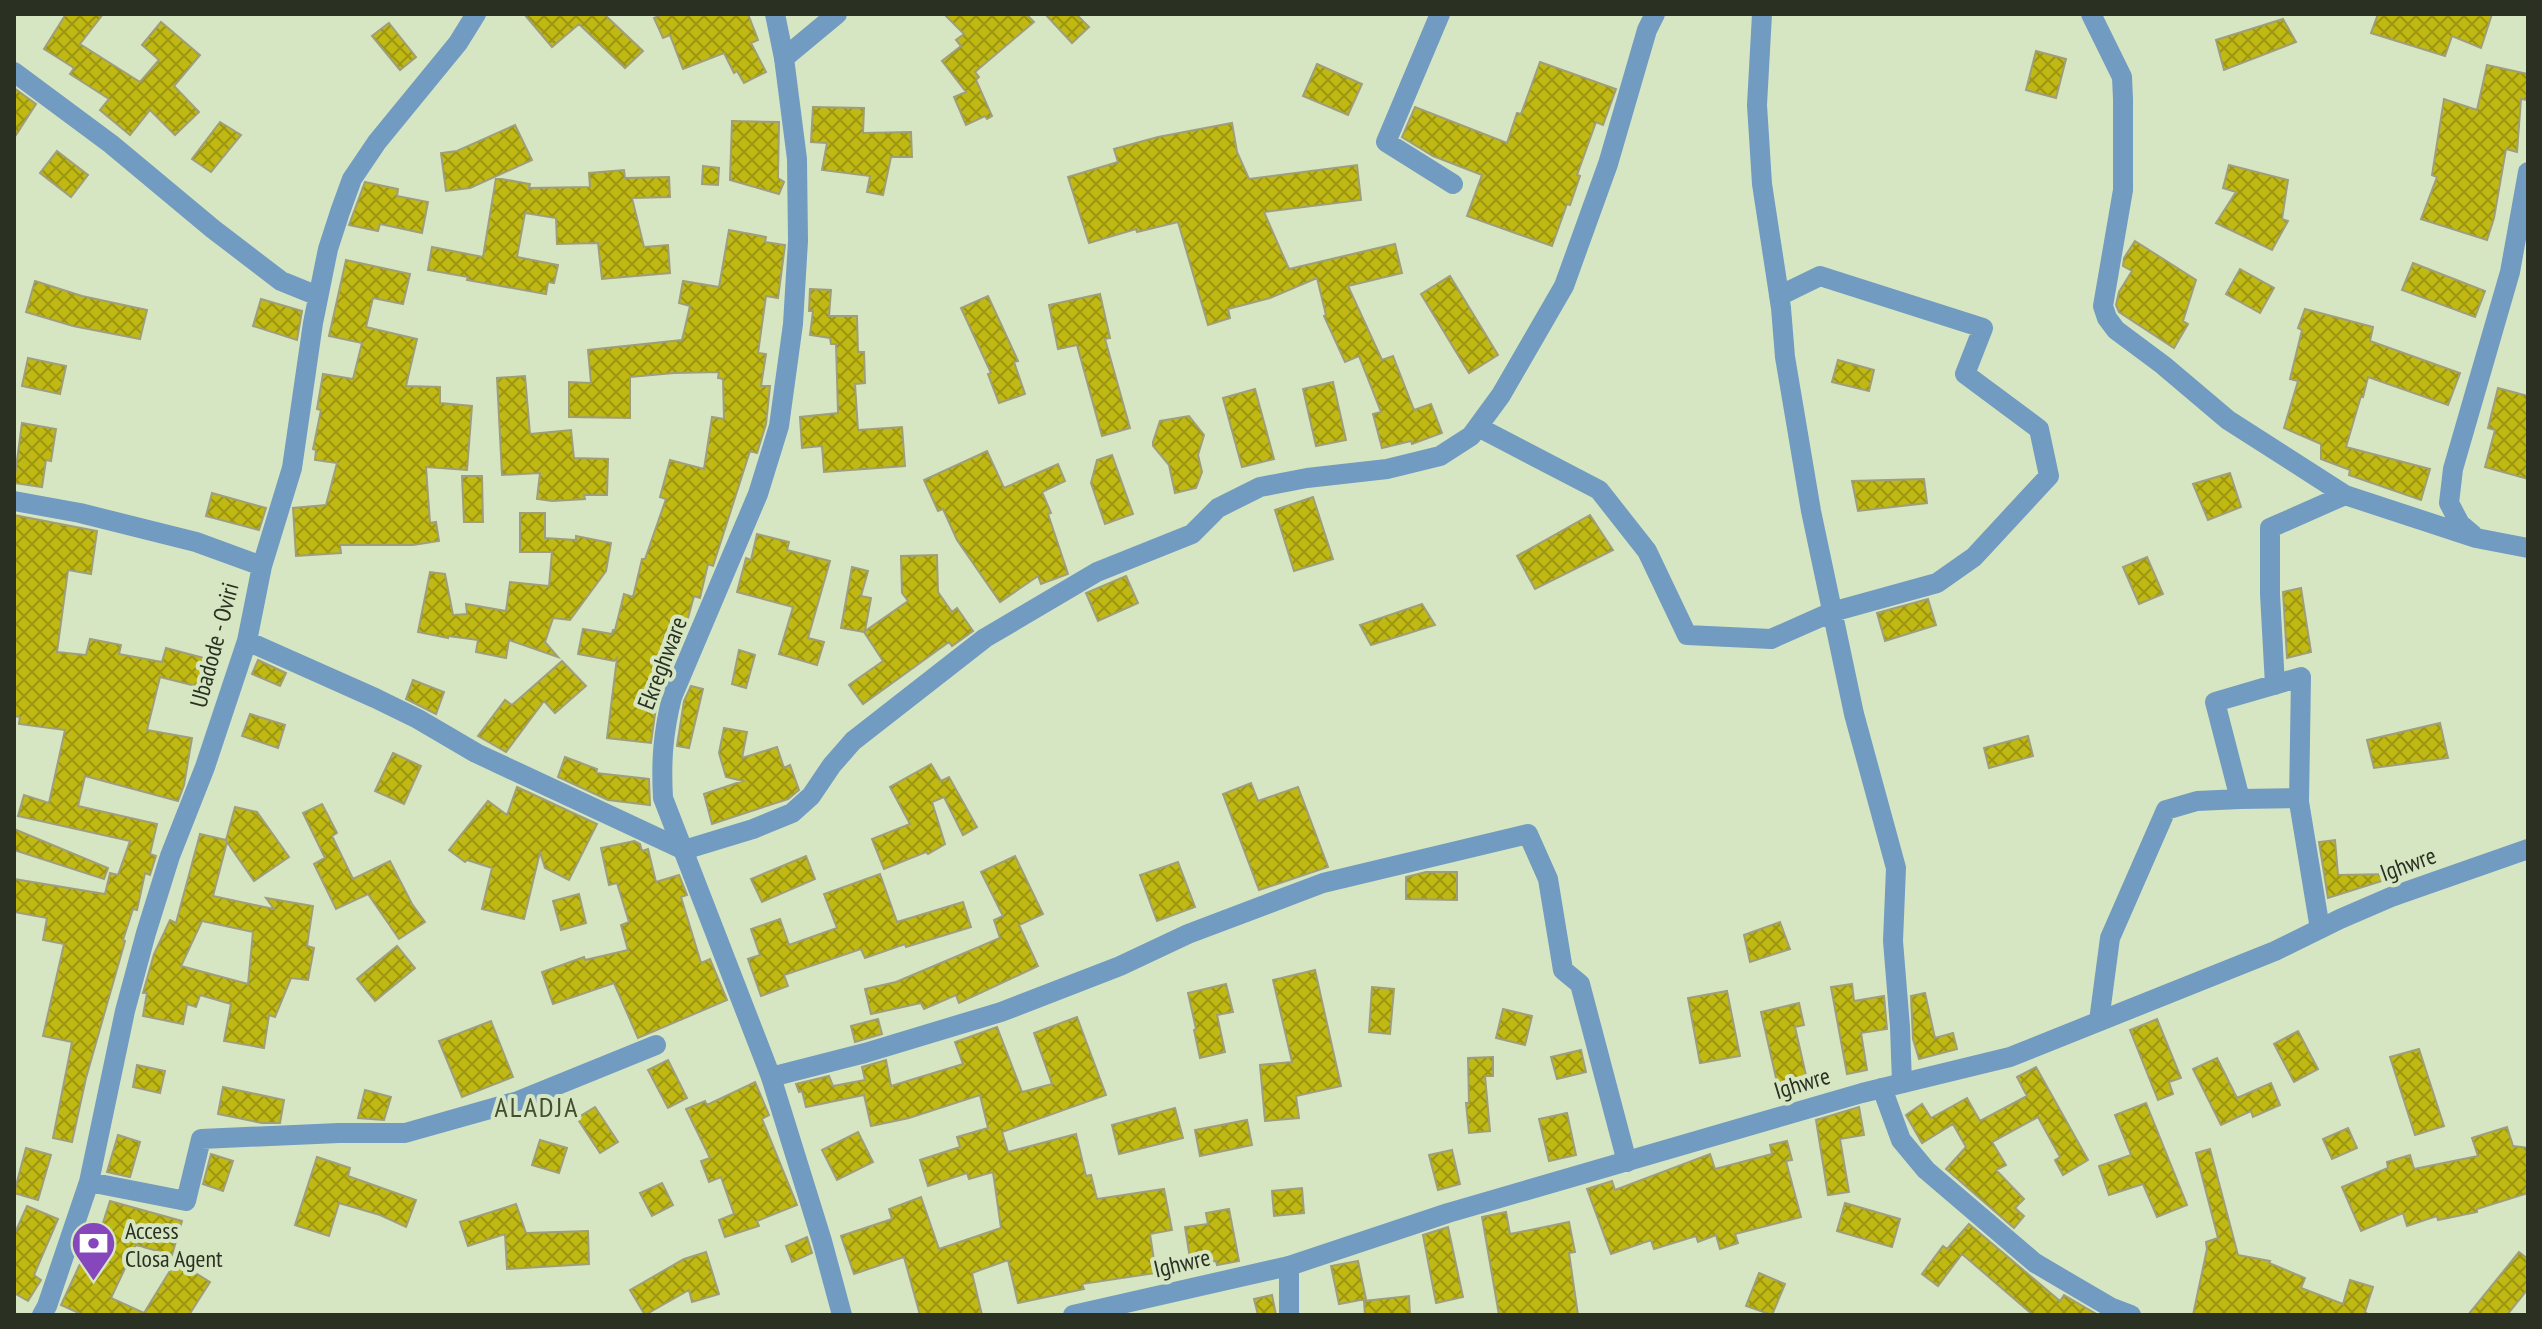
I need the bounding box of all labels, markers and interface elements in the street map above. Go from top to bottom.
street label: Ubadode - Oviri [182,579,246,711]
street label: Ekreghware [630,612,694,714]
street label: Ighwre [2376,840,2440,888]
street label: Ighwre [1770,1060,1834,1106]
district label: ALADJA [495,1088,579,1125]
place label: Access Closa Agent [125,1215,223,1274]
bank icon: Access Closa Agent [70,1220,118,1283]
street label: Ighwre [1151,1241,1213,1285]

